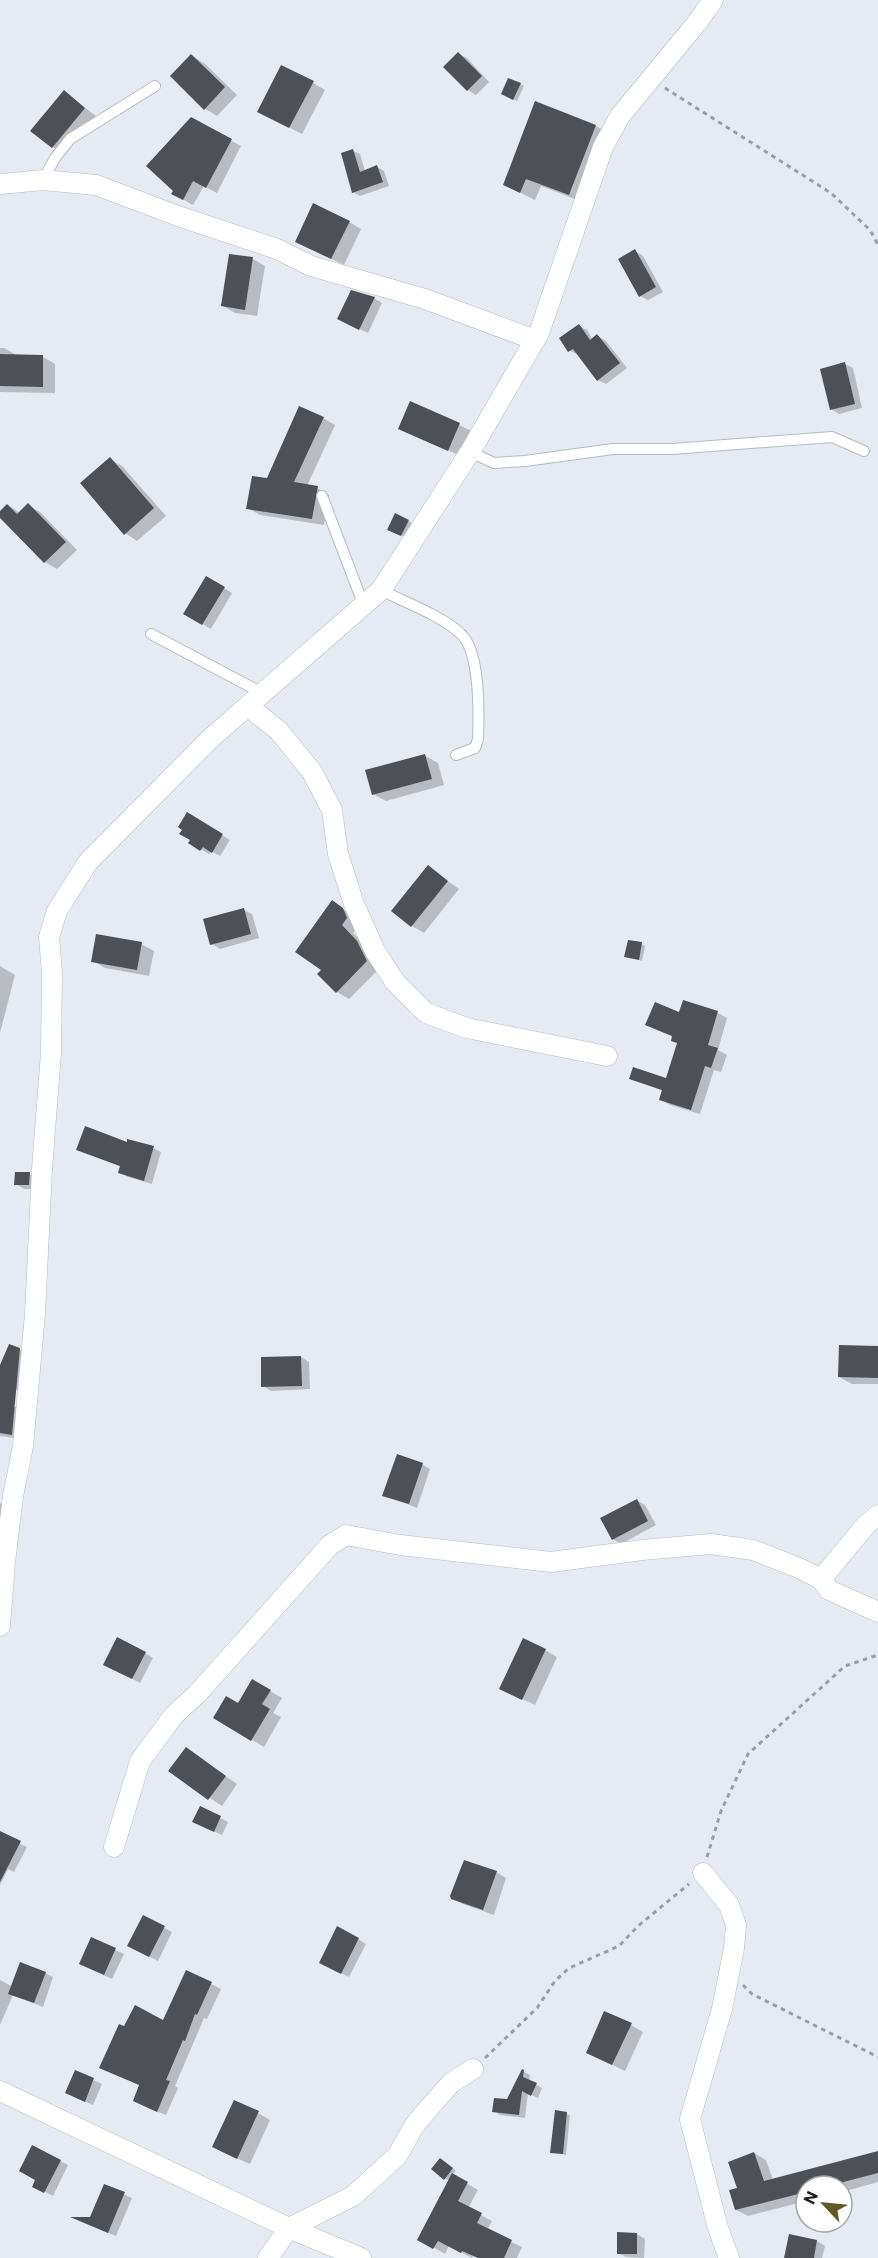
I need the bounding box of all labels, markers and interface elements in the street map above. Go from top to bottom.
north arrow [794,2174,854,2234]
text: N [799,2188,821,2207]

